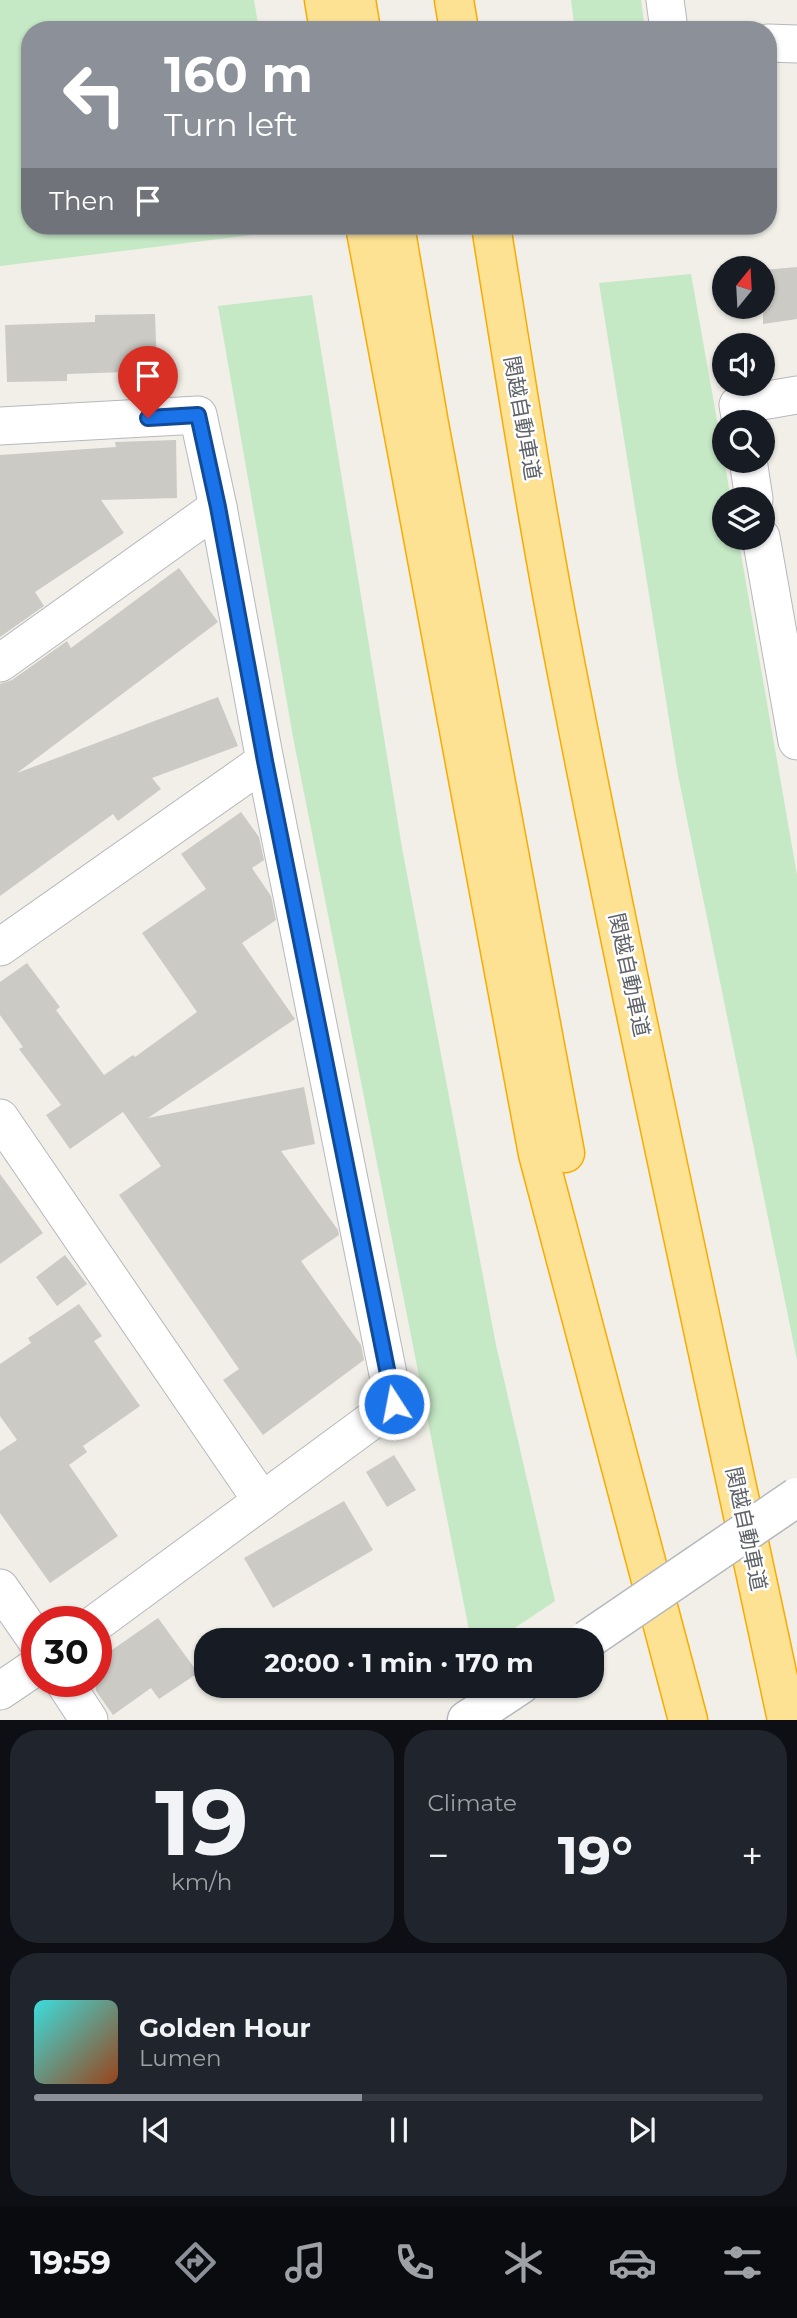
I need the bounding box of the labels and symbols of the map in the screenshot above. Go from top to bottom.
north arrow [712,256,775,318]
pin [118,346,178,418]
street label: 関越自動車道 [499,354,546,482]
street label: 関越自動車道 [604,911,655,1039]
position arrow [357,1367,431,1441]
street label: 関越自動車道 [721,1465,772,1593]
speed limit sign: 30 [21,1606,112,1697]

